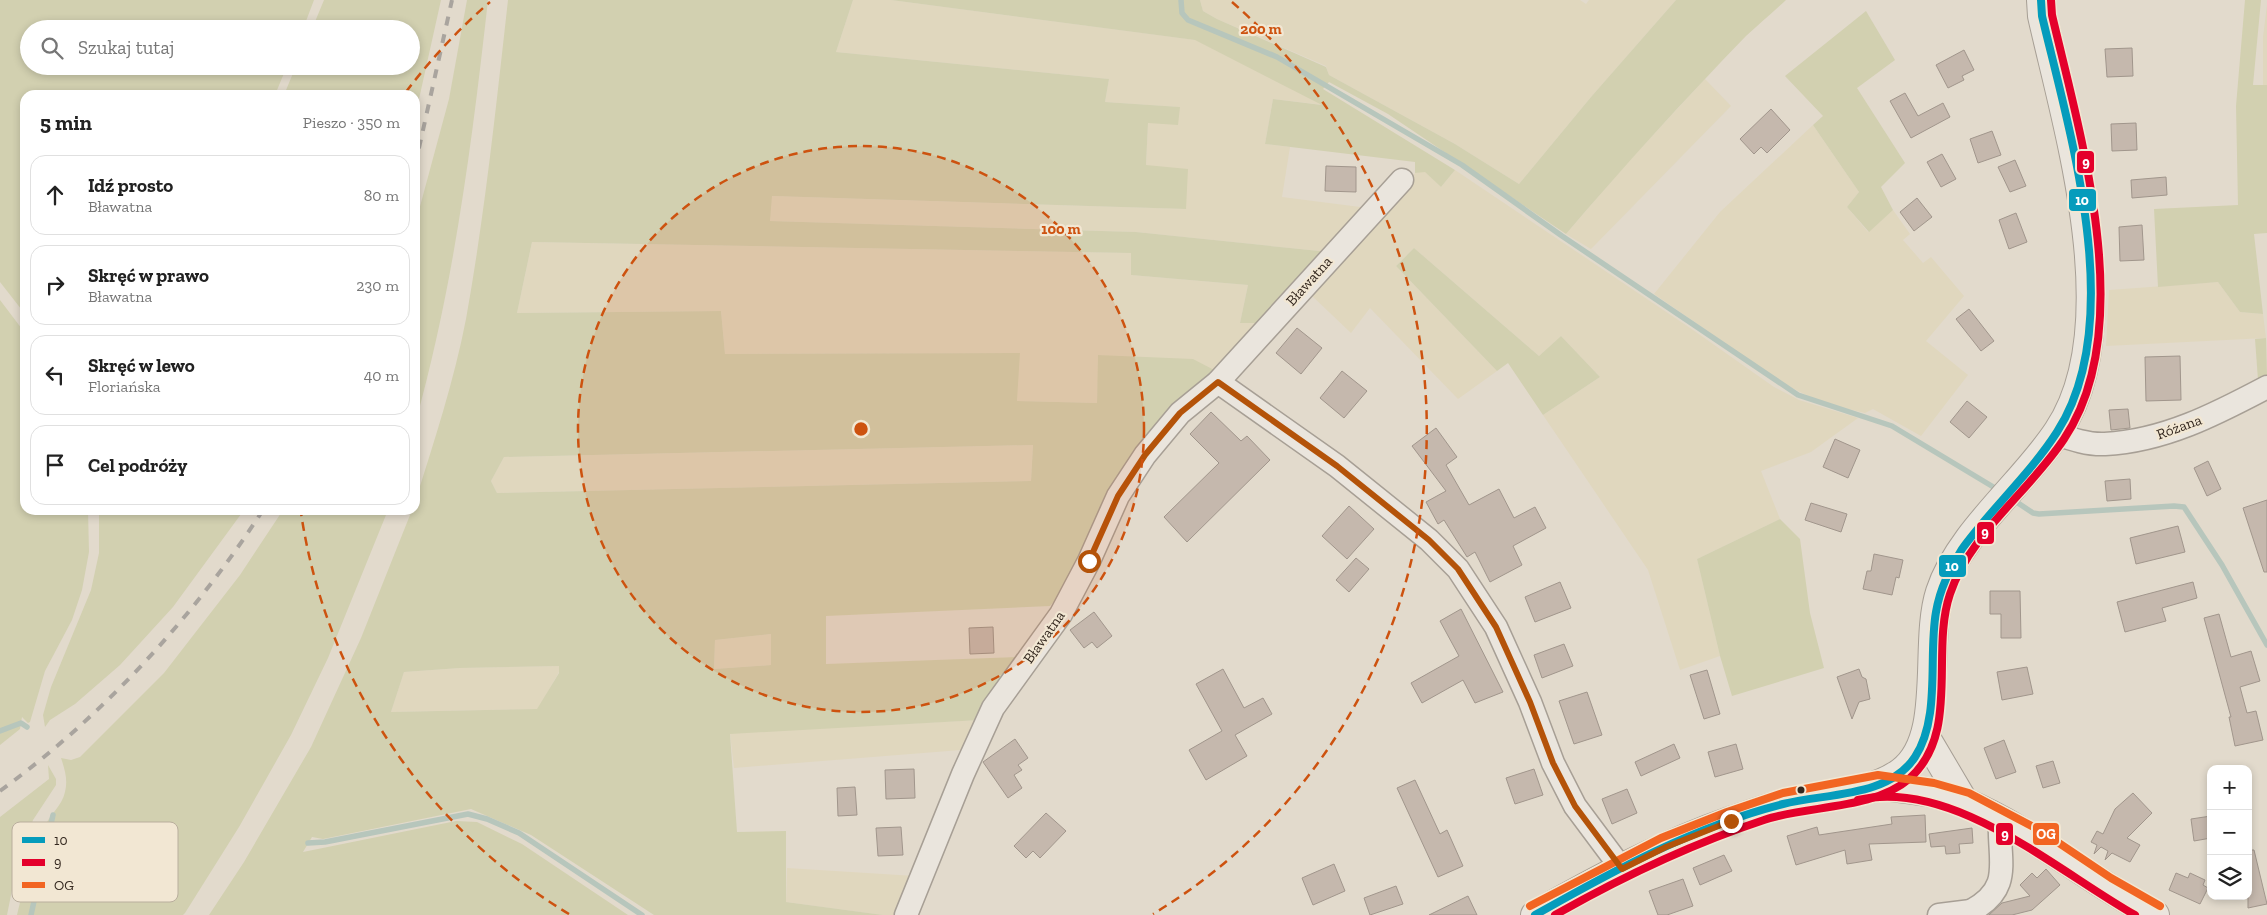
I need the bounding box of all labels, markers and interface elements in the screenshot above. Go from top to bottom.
search box [20,20,420,75]
text: 200 m [1240,20,1282,38]
icon: search [38,34,66,62]
text: Szukaj tutaj [78,36,174,59]
text: 5 min [40,110,92,135]
text: Pieszo · 350 m [303,113,400,132]
line badge: 9 [2076,150,2095,174]
text: 9 [2082,154,2090,171]
text: Idź prosto [88,174,173,197]
icon: ahead [41,181,69,209]
text: 80 m [364,186,399,205]
line badge: 10 [2068,188,2097,212]
text: 10 [2075,192,2089,209]
text: Bławatna [88,197,152,216]
text: 100 m [1041,220,1081,238]
street label: Bławatna [1282,253,1336,309]
text: Skręć w prawo [88,264,209,287]
icon: right [41,271,69,299]
text: 230 m [356,276,399,295]
text: Bławatna [88,287,152,306]
text: Skręć w lewo [88,354,195,377]
icon: left [41,361,69,389]
text: 40 m [364,366,399,385]
text: Floriańska [88,377,161,396]
street label: Różana [2154,411,2204,443]
centre of rings [852,420,870,438]
icon: arrive [41,451,69,479]
text: Cel podróży [88,454,187,477]
line badge: 9 [1976,521,1995,545]
text: 9 [1981,524,1989,541]
route start [1078,550,1101,573]
line badge: 10 [1938,554,1967,578]
text: 10 [1945,558,1959,575]
street label: Bławatna [1019,607,1069,667]
map controls [2207,765,2252,900]
button: + [2207,765,2252,810]
unlabelled marker [1796,785,1806,795]
route end [1720,810,1743,833]
button: − [2207,810,2252,855]
legend [12,822,178,902]
line badge: 9 [1995,822,2014,846]
line badge: OG [2032,822,2060,846]
text: 9 [2001,826,2009,843]
text: OG [2036,826,2056,843]
text: 10 [54,832,67,849]
text: 9 [54,854,61,871]
button: layers [2207,855,2252,900]
text: OG [54,877,74,894]

